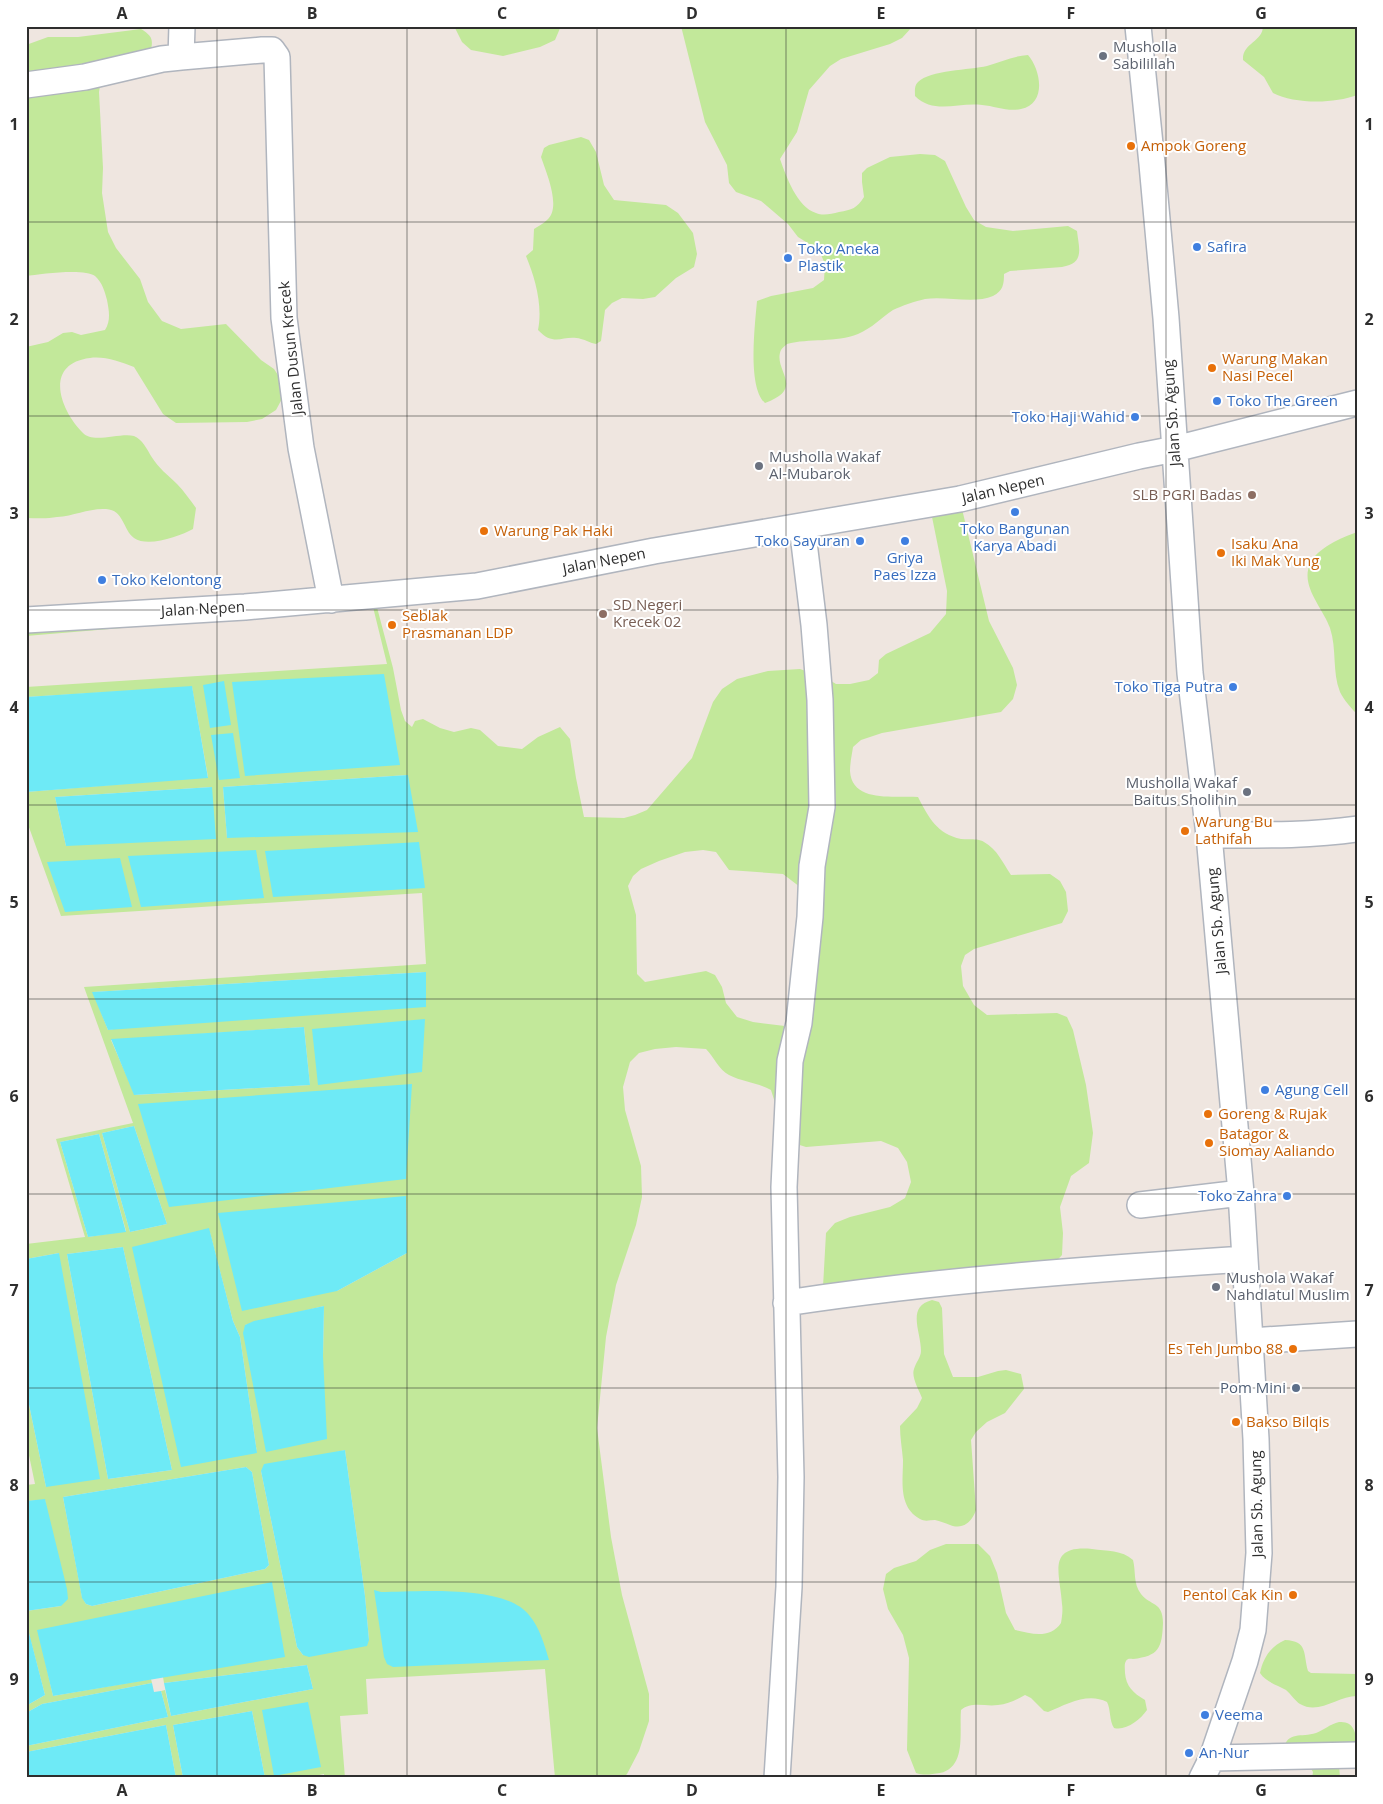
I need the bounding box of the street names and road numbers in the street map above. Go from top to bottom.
street label: Jalan Dusun Krecek [273,280,307,418]
street label: Jalan Sb. Agung [1157,359,1185,469]
street label: Jalan Nepen [958,469,1046,508]
street label: Jalan Nepen [559,542,647,578]
street label: Jalan Nepen [158,596,245,620]
street label: Jalan Sb. Agung [1201,867,1231,977]
street label: Jalan Sb. Agung [1245,1450,1267,1560]

